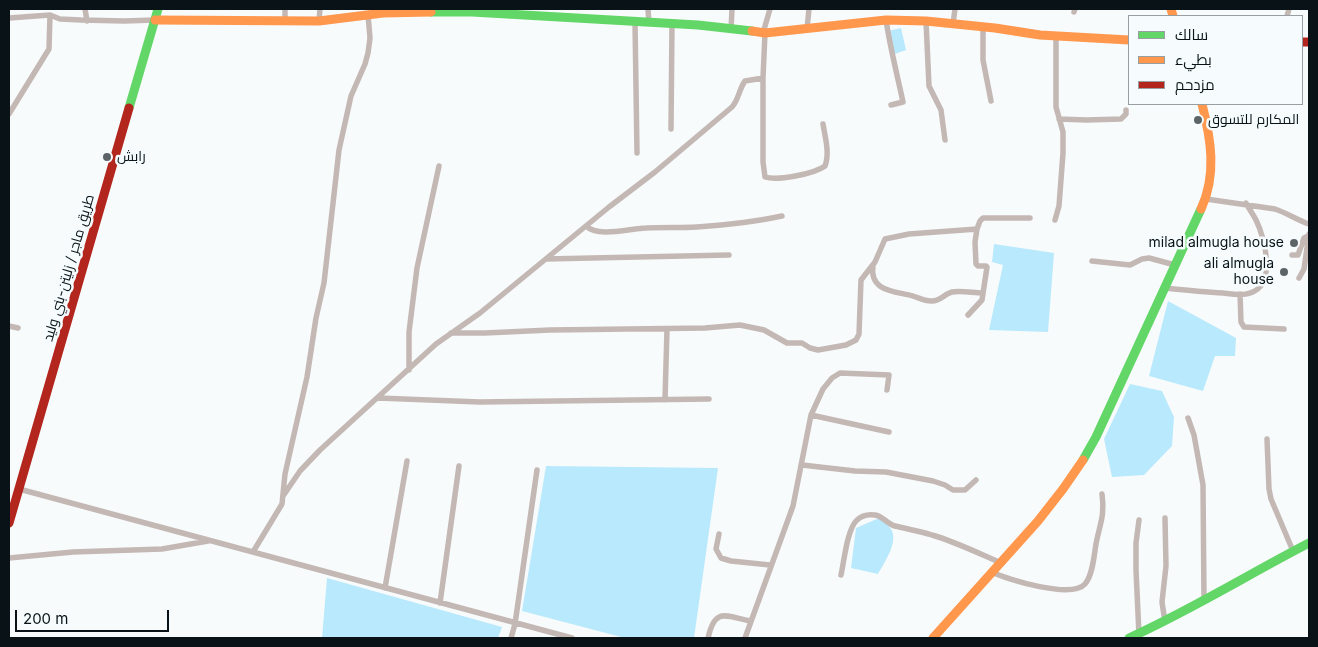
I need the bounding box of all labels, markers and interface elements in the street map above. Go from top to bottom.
legend [1128,15,1303,105]
text: سالك [1175,25,1208,44]
text: بطيء [1175,50,1212,69]
text: مزدحم [1175,75,1215,94]
place label: المكارم للتسوق [1208,112,1299,128]
marker: المكارم للتسوق [1192,114,1204,126]
place label: رابش [117,149,146,165]
marker: رابش [101,151,113,163]
street label: طريق ماجر / زليتن-بني وليد [40,193,98,343]
place label: milad almugla house [1149,235,1284,251]
marker: milad almugla house [1288,237,1300,249]
place label: ali almugla house [1204,256,1274,288]
marker: ali almugla house [1278,266,1290,278]
scale bar [18,600,171,632]
text: 200 m [23,609,68,628]

